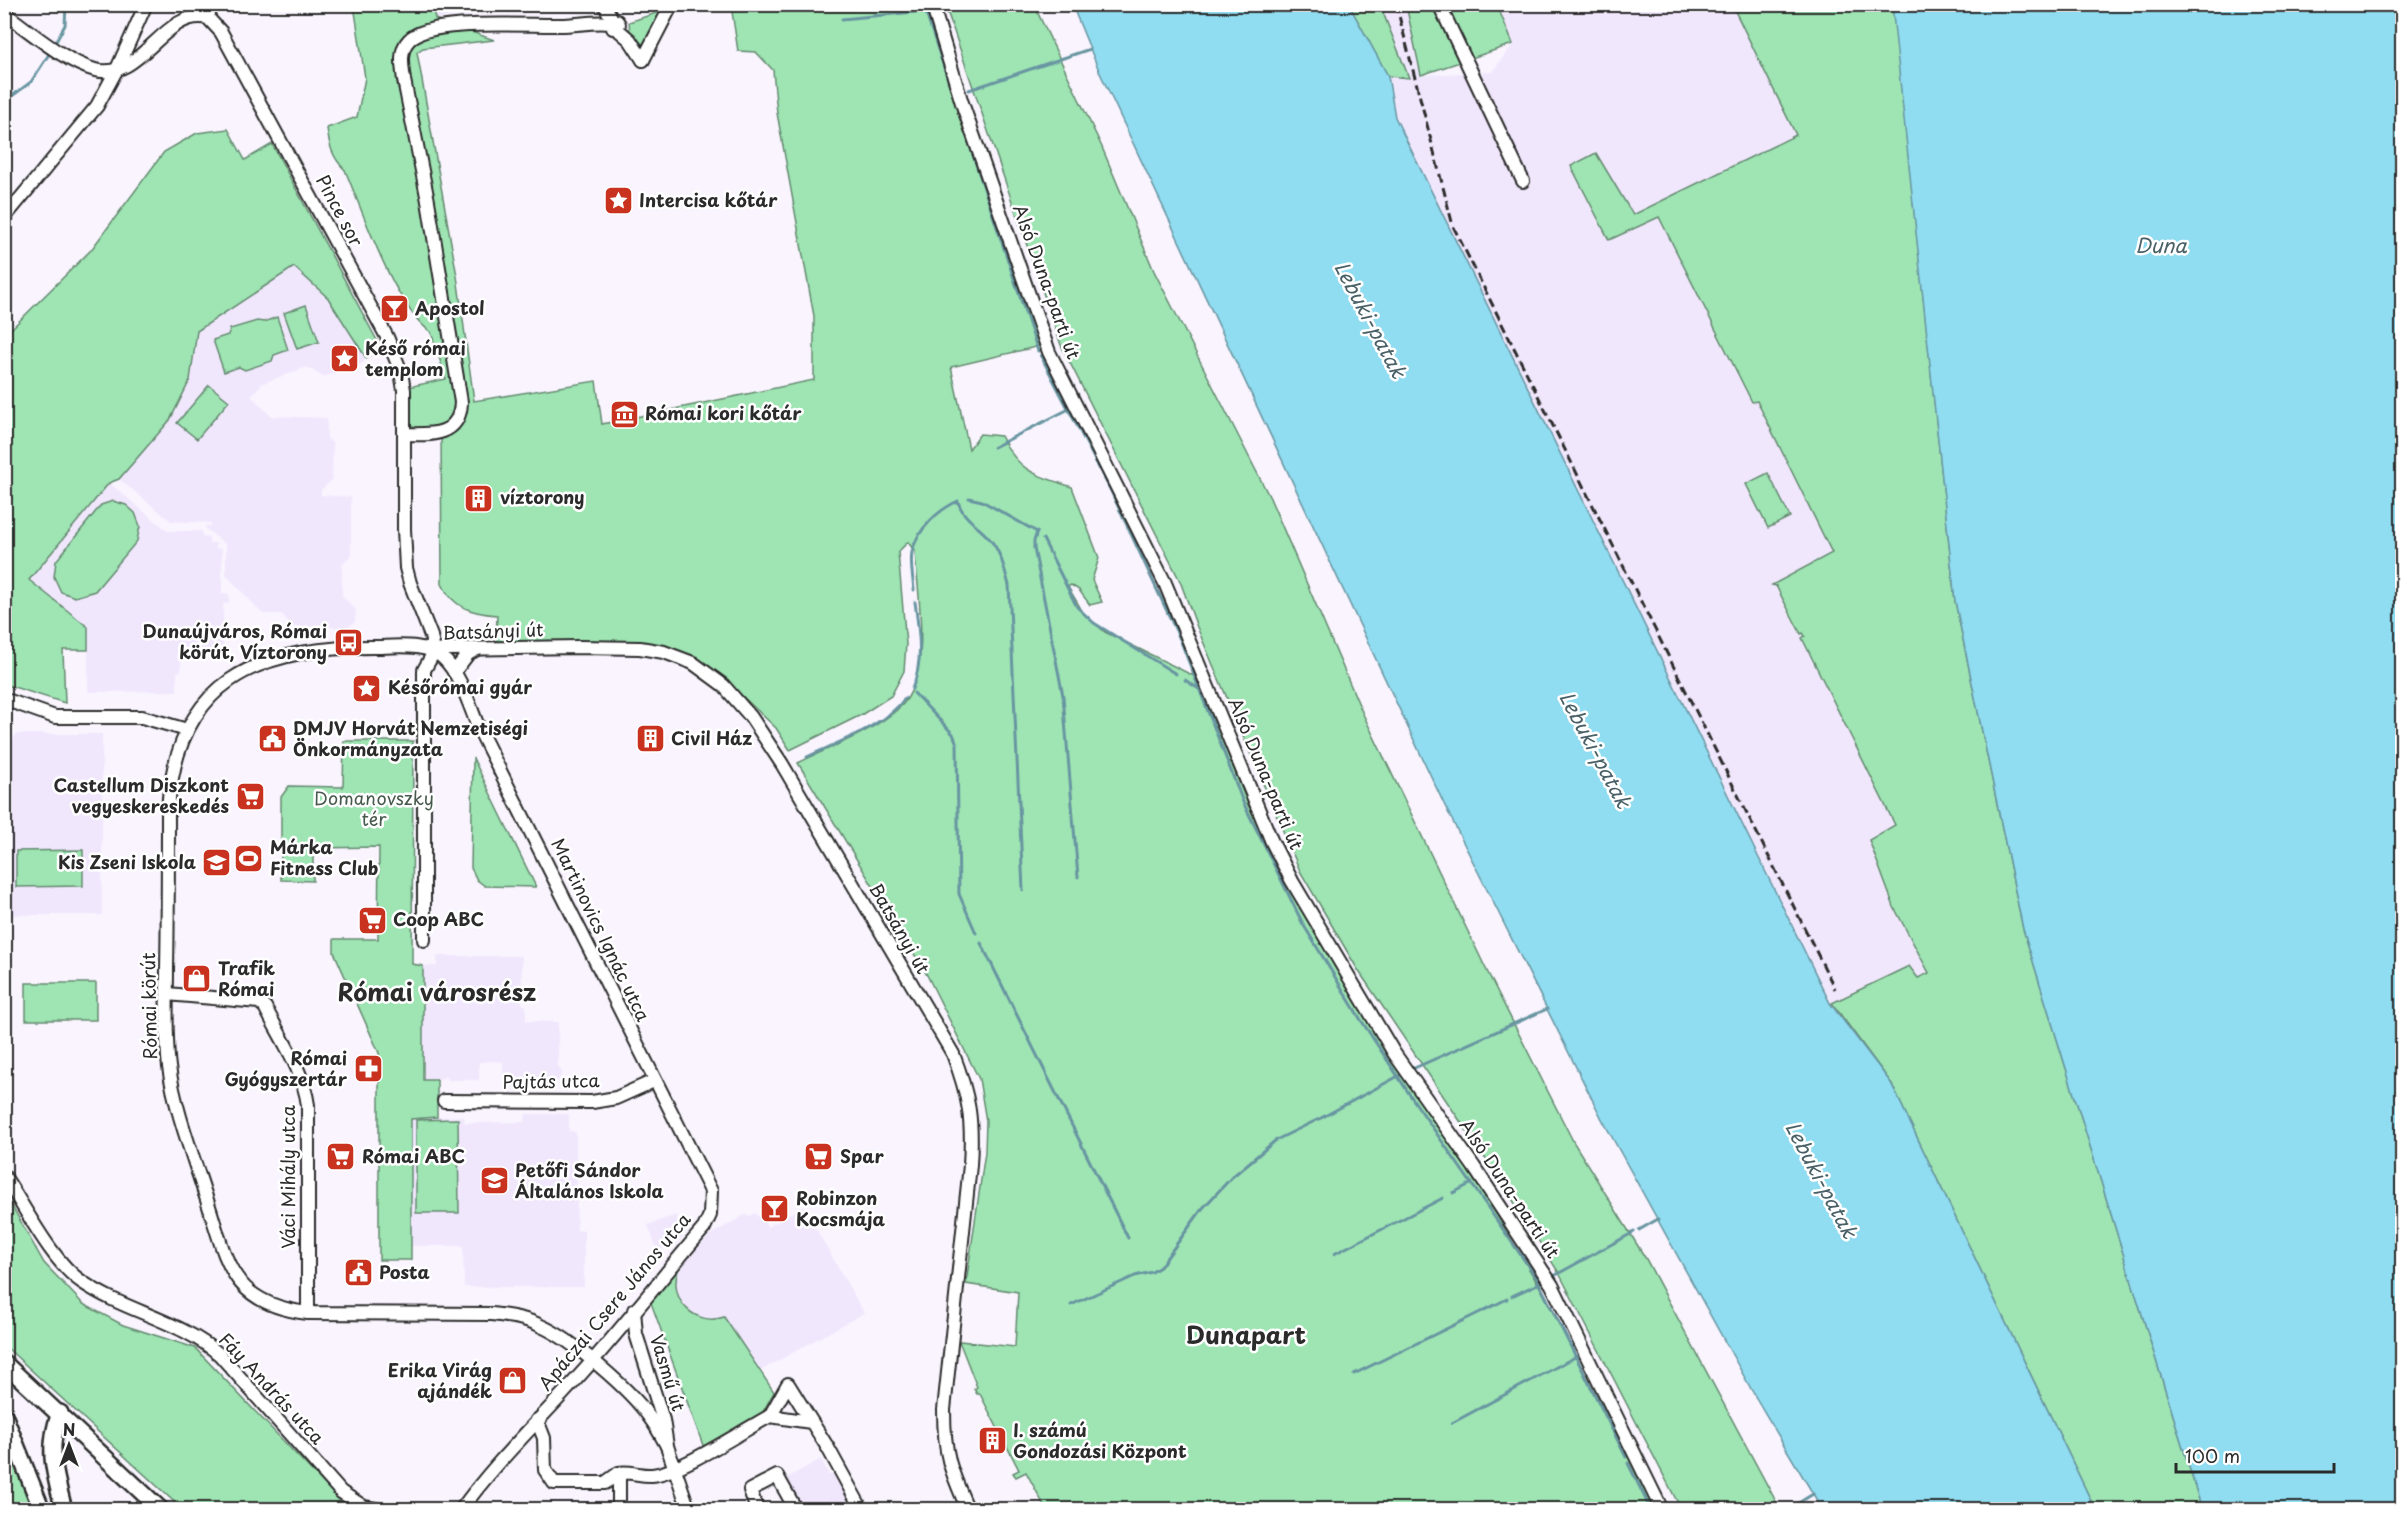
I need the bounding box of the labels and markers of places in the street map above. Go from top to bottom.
place icon: Intercisa kőtár [602,185,634,217]
place label: Intercisa kőtár [639,186,778,213]
bar icon: Apostol [378,293,410,325]
place label: Apostol [415,294,485,321]
place label: Késő római templom [365,334,466,382]
place icon: Késő római templom [328,343,360,375]
museum icon: Római kori kőtár [608,398,640,430]
place label: Római kori kőtár [645,399,802,426]
building icon: víztorony [463,482,495,514]
place label: víztorony [500,483,585,510]
place label: Dunaújváros, Római körút, Víztorony [143,617,327,665]
bus stop icon: Dunaújváros, Római körút, Víztorony [332,626,364,658]
place icon: Későrómai gyár [351,672,383,704]
place label: Későrómai gyár [388,673,532,700]
place label: DMJV Horvát Nemzetiségi Önkormányzata [293,714,528,762]
public building icon: DMJV Horvát Nemzetiségi Önkormányzata [256,723,288,755]
building icon: Civil Ház [634,723,666,755]
place label: Civil Ház [671,724,752,751]
place label: Castellum Diszkont vegyeskereskedés [53,771,229,819]
supermarket icon: Castellum Diszkont vegyeskereskedés [234,780,266,812]
place label: Márka Fitness Club [270,833,378,881]
sports icon: Márka Fitness Club [233,842,265,874]
school or university icon: Kis Zseni Iskola [201,847,233,879]
place label: Kis Zseni Iskola [58,848,196,875]
supermarket icon: Coop ABC [356,904,388,936]
place label: Coop ABC [393,905,484,932]
place label: Trafik Római [218,954,275,1002]
shop icon: Trafik Római [181,963,213,995]
place label: Római Gyógyszertár [224,1044,348,1092]
pharmacy icon: Római Gyógyszertár [352,1053,384,1085]
supermarket icon: Római ABC [325,1141,357,1173]
supermarket icon: Spar [803,1141,835,1173]
place label: Római ABC [362,1142,465,1169]
place label: Spar [840,1142,885,1169]
place label: Petőfi Sándor Általános Iskola [515,1156,664,1204]
school or university icon: Petőfi Sándor Általános Iskola [478,1165,510,1197]
place label: Robinzon Kocsmája [796,1184,886,1232]
bar icon: Robinzon Kocsmája [759,1193,791,1225]
public building icon: Posta [342,1257,374,1289]
place label: Posta [379,1258,430,1285]
place label: Erika Virág ajándék [388,1356,492,1404]
shop icon: Erika Virág ajándék [497,1365,529,1397]
place label: I. számú Gondozási Központ [1013,1416,1187,1464]
building icon: I. számú Gondozási Központ [976,1425,1008,1457]

